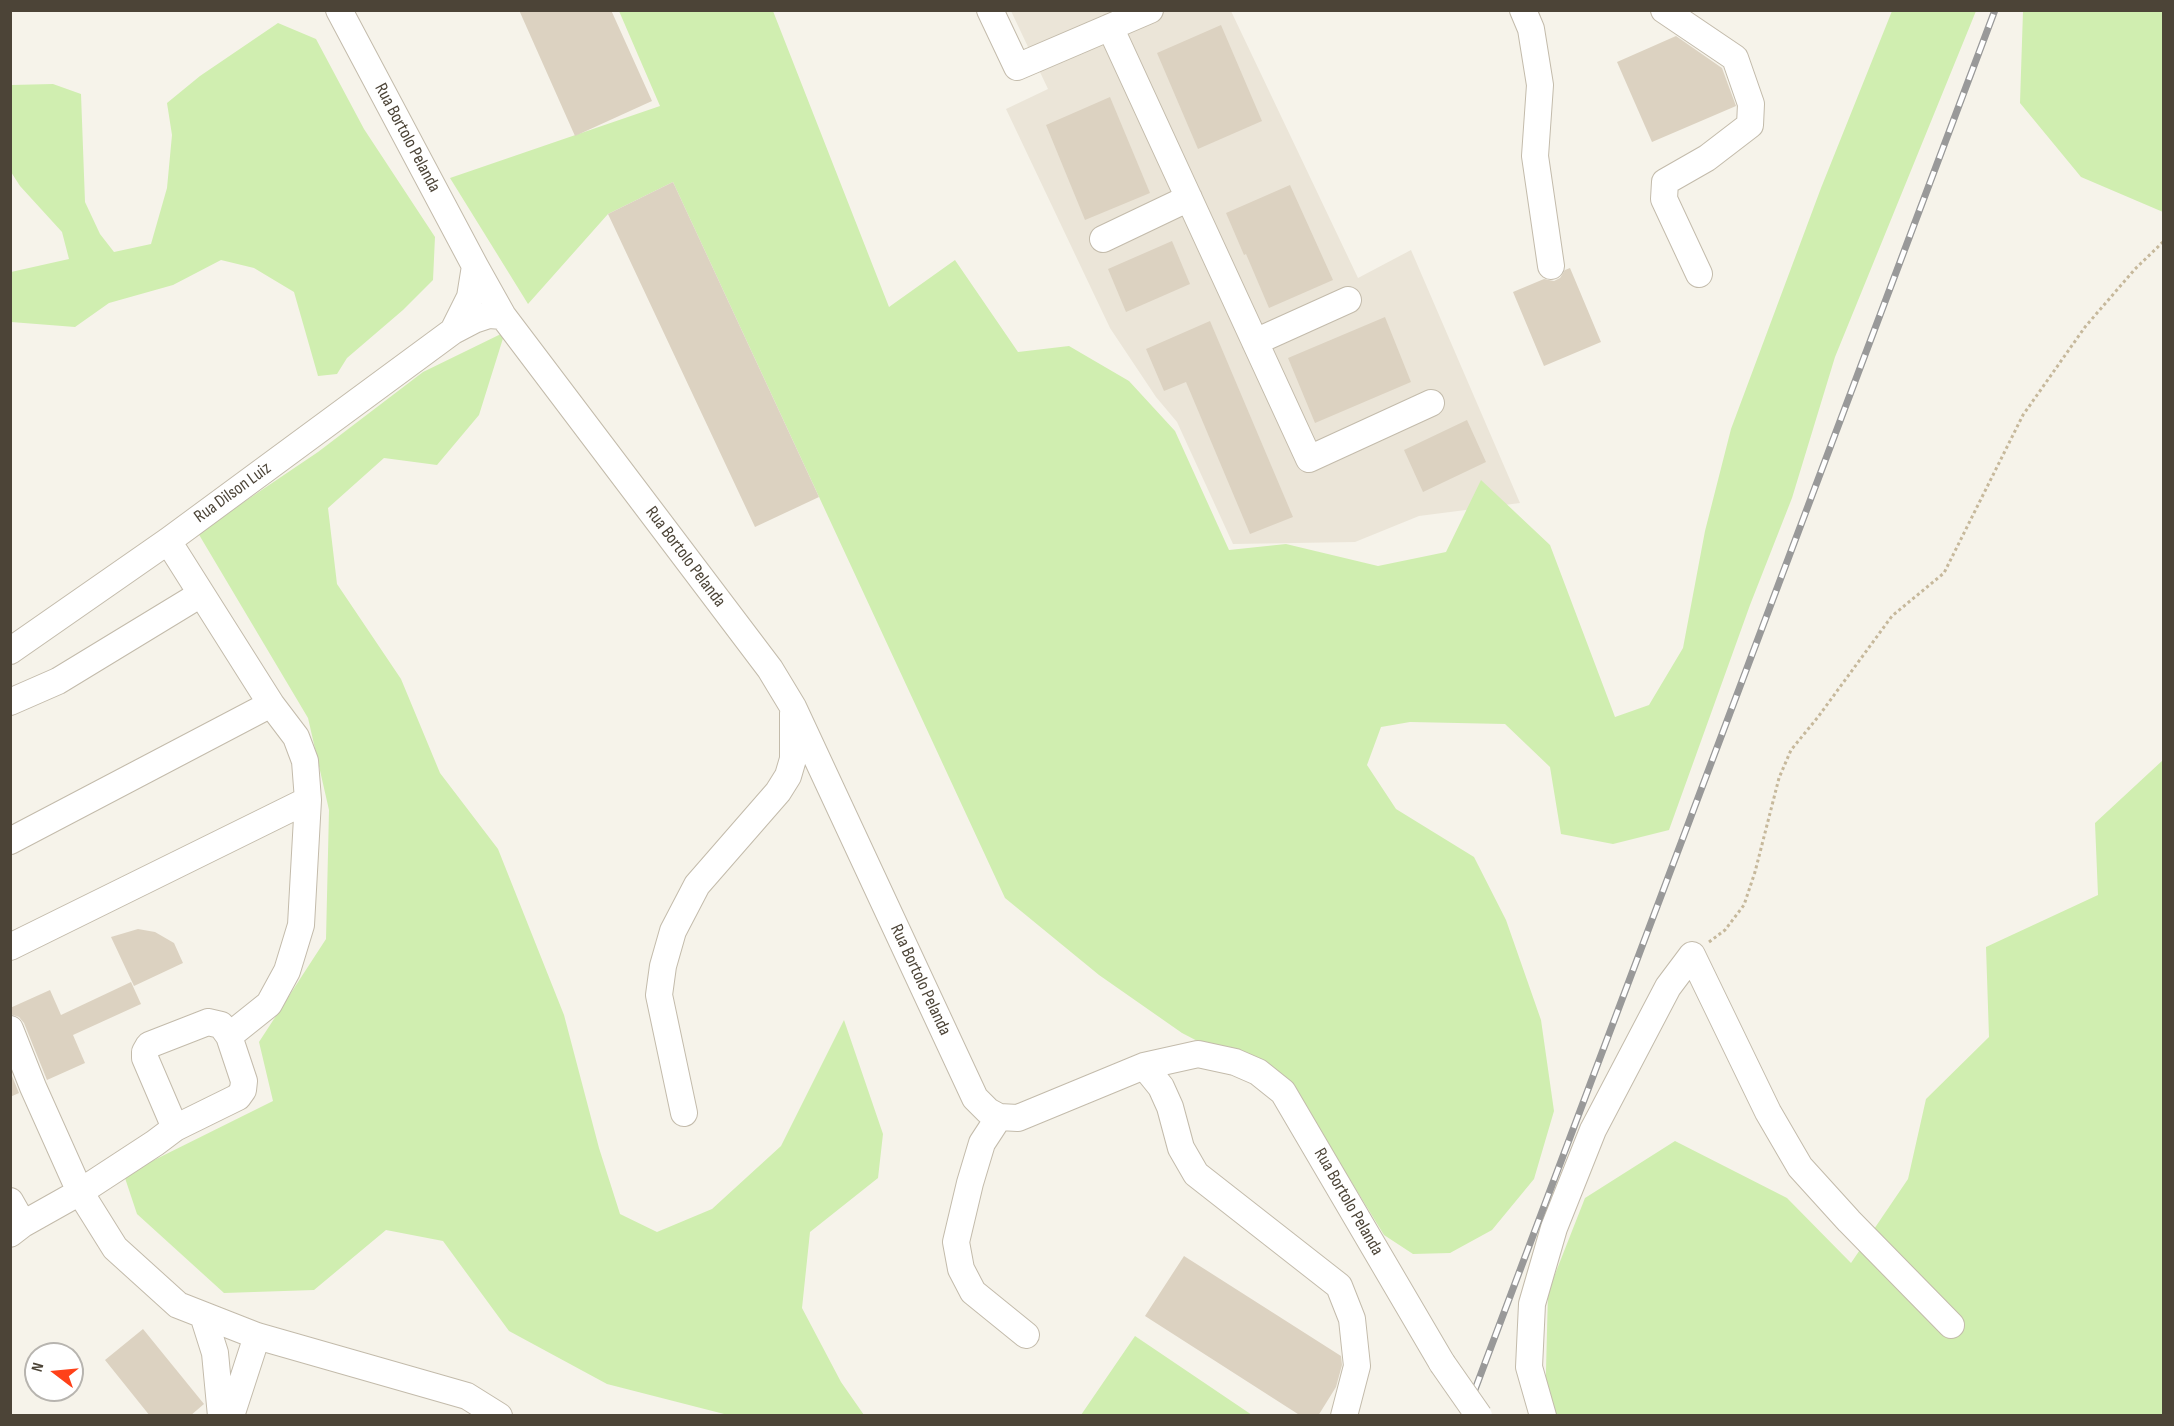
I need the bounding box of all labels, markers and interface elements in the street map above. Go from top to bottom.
street label: Rua Bortolo Pelanda [369,80,445,196]
street label: Rua Dilson Luiz [190,458,276,528]
street label: Rua Bortolo Pelanda [640,502,730,612]
street label: Rua Bortolo Pelanda [885,921,955,1039]
street label: Rua Bortolo Pelanda [1309,1145,1387,1259]
north arrow [24,1342,84,1402]
text: N [28,1361,48,1374]

